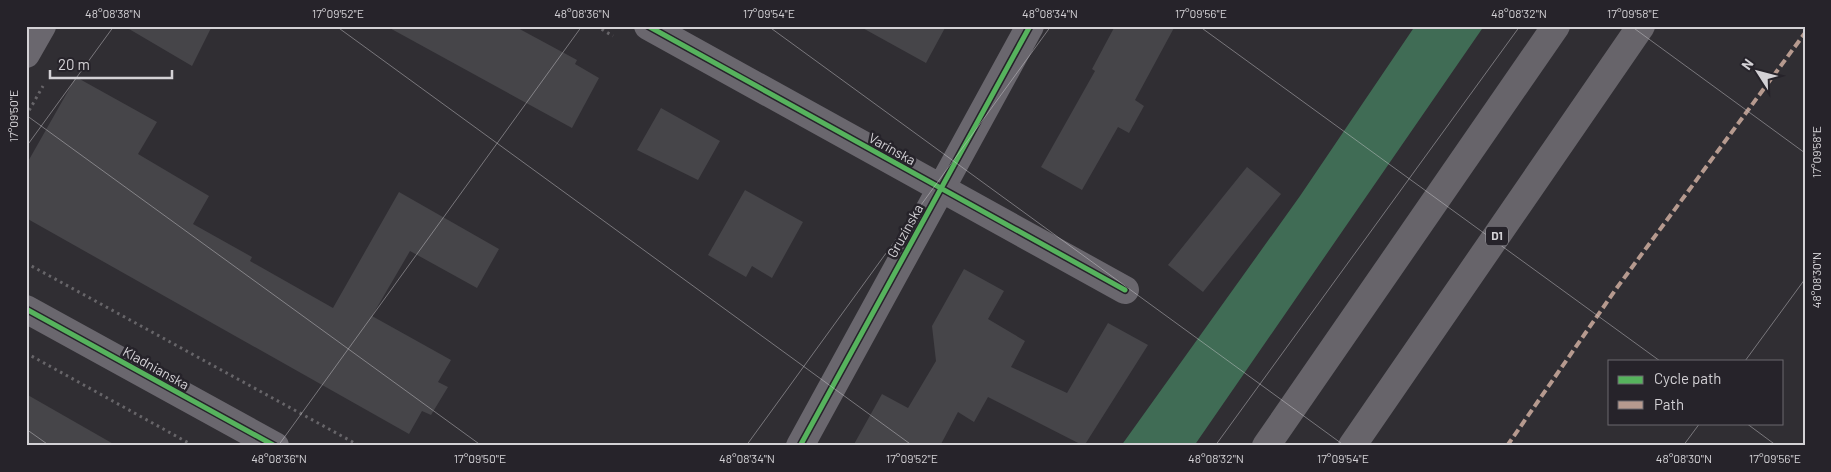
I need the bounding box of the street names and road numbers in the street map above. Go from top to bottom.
street label: Varínska [866,129,919,168]
street label: Gruzínska [883,201,926,261]
road number: D1 [1486,227,1508,246]
street label: Kladnianska [120,342,192,393]

